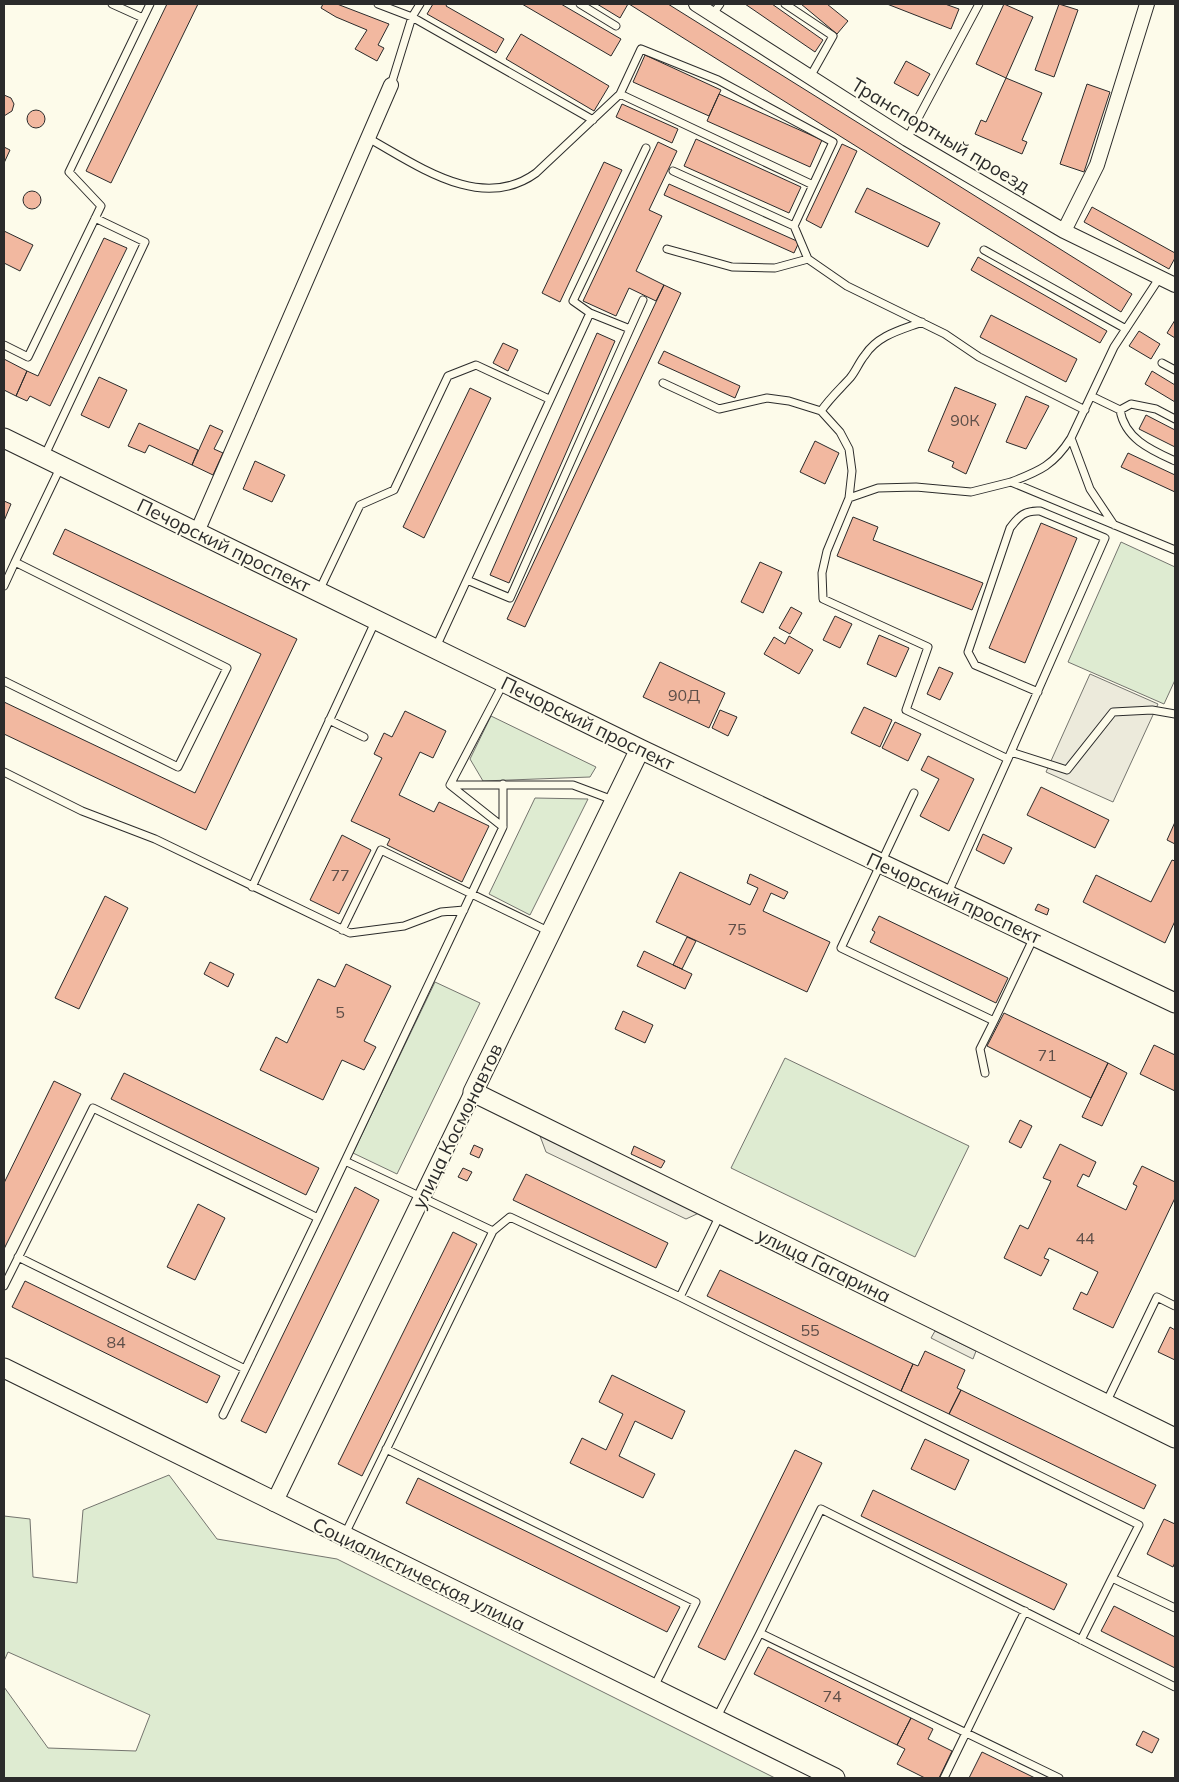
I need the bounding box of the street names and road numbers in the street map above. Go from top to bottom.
street label: Транспортный проезд [847,72,1035,198]
street label: Печорский проспект [133,493,315,598]
street label: Печорский проспект [497,671,679,776]
street label: Печорский проспект [863,847,1045,949]
street label: улица Космонавтов [407,1039,507,1213]
street label: улица Гагарина [753,1222,895,1308]
street label: Социалистическая улица [309,1512,529,1636]

